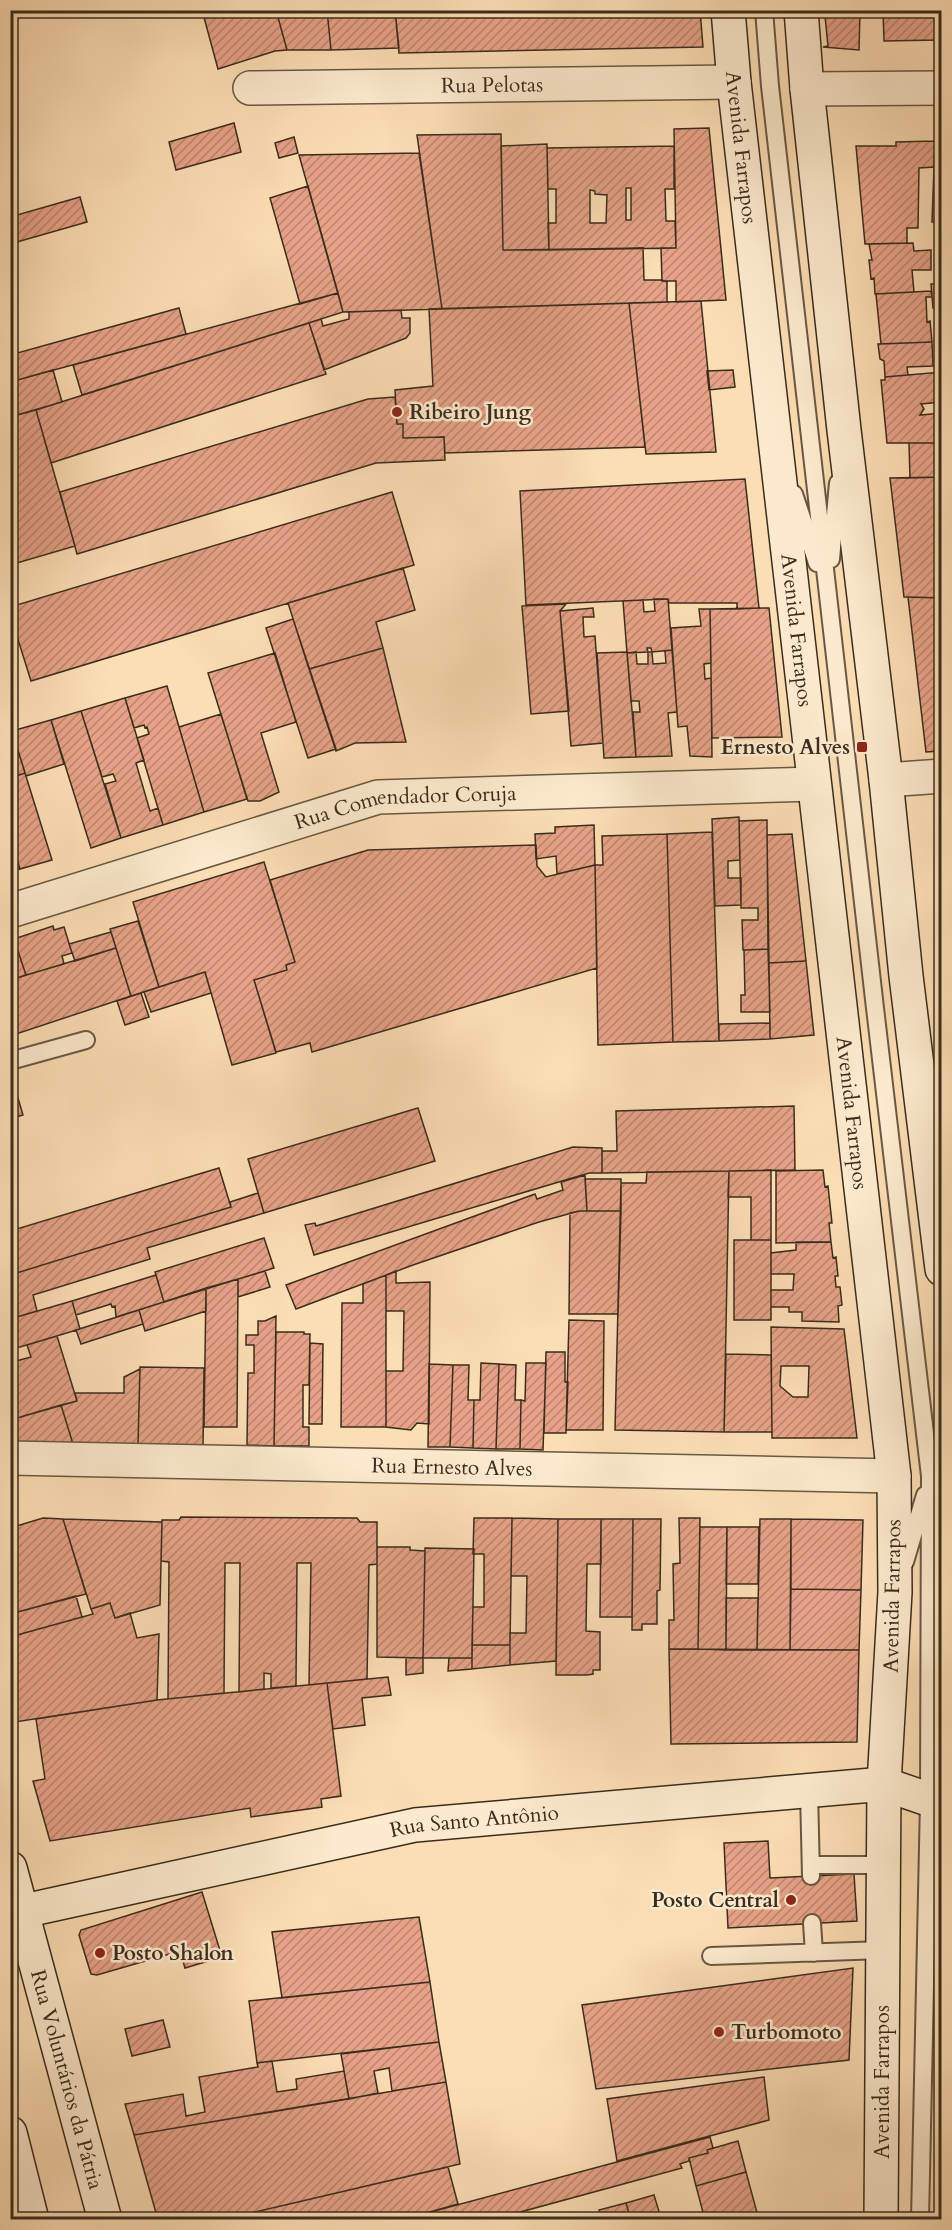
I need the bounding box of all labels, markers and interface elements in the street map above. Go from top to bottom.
street label: Rua Pelotas [441,70,543,101]
street label: Avenida Farrapos [718,70,764,225]
place label: Ribeiro Jung [409,398,532,427]
marker: Ribeiro Jung [390,405,404,419]
street label: Avenida Farrapos [773,552,820,708]
place label: Ernesto Alves [720,733,850,762]
marker: Ernesto Alves [855,740,869,754]
street label: Rua Comendador Coruja [291,779,517,837]
street label: Avenida Farrapos [829,1035,875,1191]
street label: Rua Ernesto Alves [371,1451,533,1484]
street label: Avenida Farrapos [877,1519,908,1673]
street label: Rua Santo Antônio [387,1798,560,1845]
place label: Posto Central [651,1886,779,1915]
marker: Posto Central [784,1893,798,1907]
place label: Posto Shalon [112,1939,234,1968]
marker: Posto Shalon [93,1946,107,1960]
street label: Rua Voluntários da Pátria [23,1966,110,2193]
street label: Avenida Farrapos [868,2005,897,2159]
place label: Turbomoto [731,2018,842,2047]
marker: Turbomoto [712,2025,726,2039]

